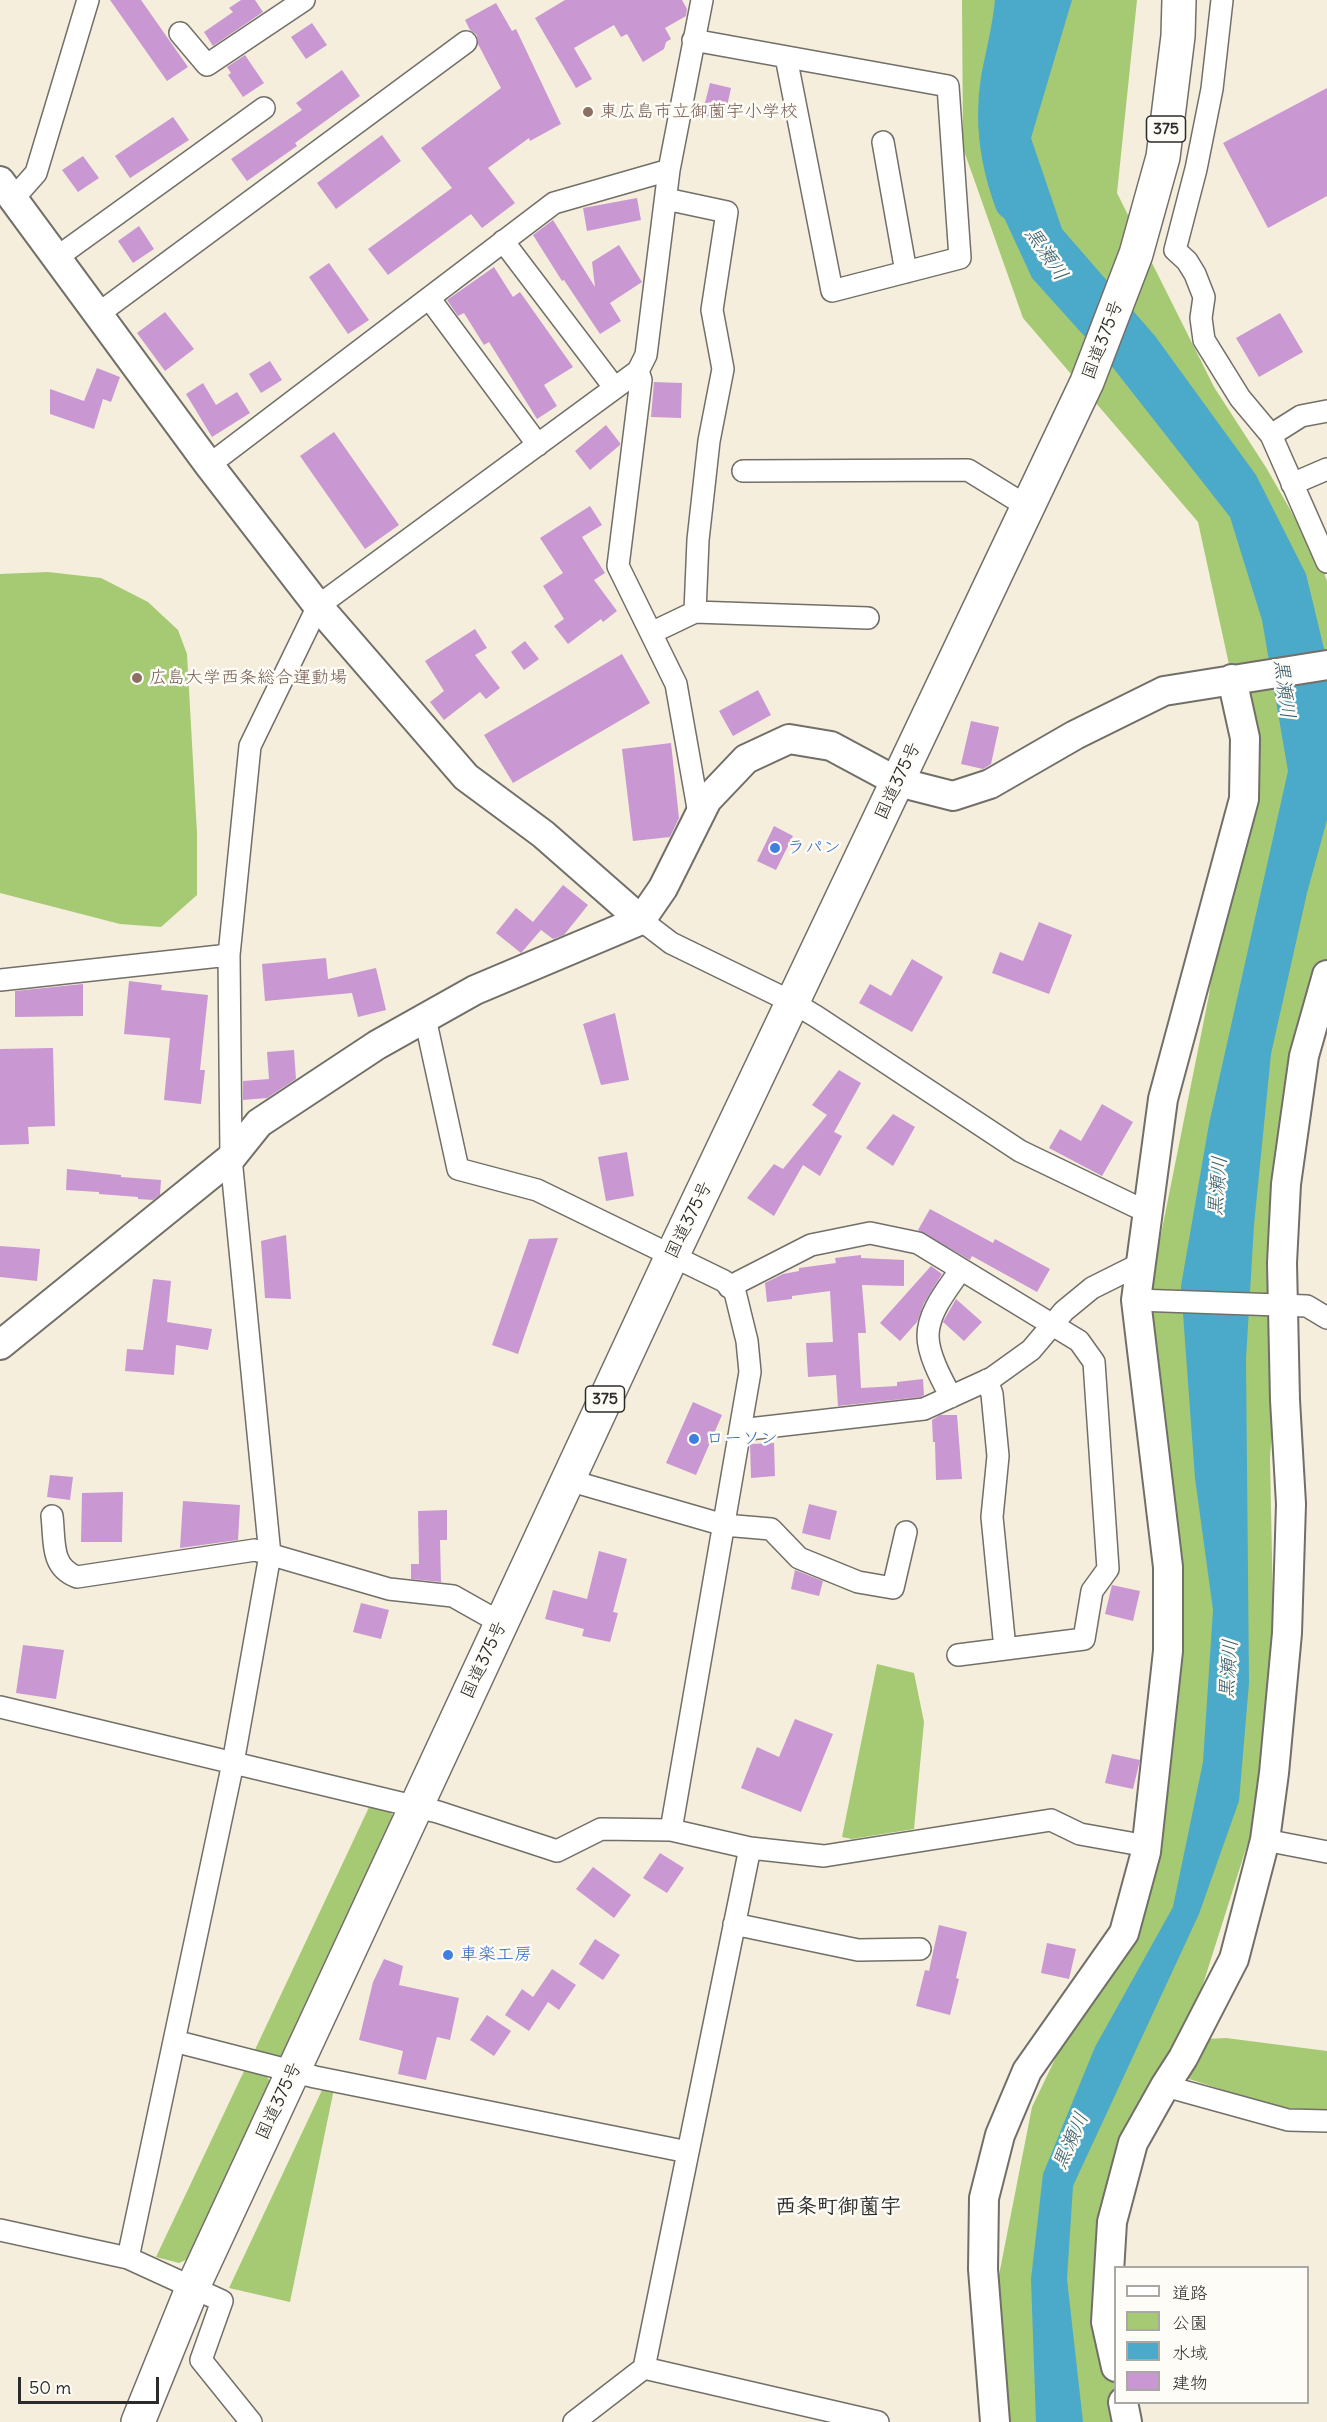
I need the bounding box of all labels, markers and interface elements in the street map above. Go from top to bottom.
place label: 東広島市立御薗宇小学校 [600,101,798,123]
marker: 東広島市立御薗宇小学校 [581,105,595,119]
road number: 375 [1146,116,1186,142]
water label: 黒瀬川 [1019,222,1073,286]
street label: 国道375号 [1078,297,1128,383]
water label: 黒瀬川 [1268,658,1300,720]
place label: 広島大学西条総合運動場 [149,667,347,689]
marker: 広島大学西条総合運動場 [130,671,144,685]
street label: 国道375号 [871,739,925,823]
place label: ラパン [787,837,841,859]
marker: ラパン [768,841,782,855]
water label: 黒瀬川 [1203,1155,1233,1217]
street label: 国道375号 [661,1178,717,1262]
road number: 375 [586,1386,624,1412]
place label: ローソン [706,1428,778,1450]
marker: ローソン [687,1432,701,1446]
street label: 国道375号 [457,1618,511,1702]
water label: 黒瀬川 [1215,1638,1243,1700]
place label: 車楽工房 [460,1944,532,1966]
marker: 車楽工房 [441,1948,455,1962]
street label: 国道375号 [252,2059,306,2143]
water label: 黒瀬川 [1048,2109,1094,2173]
district label: 西条町御薗宇 [775,2194,901,2220]
legend [1114,2266,1309,2404]
text: 道路 [1172,2281,1208,2304]
text: 公園 [1172,2311,1208,2334]
text: 水域 [1172,2341,1208,2364]
scale bar [21,2365,162,2403]
text: 建物 [1172,2371,1208,2394]
text: 50 m [29,2376,71,2399]

